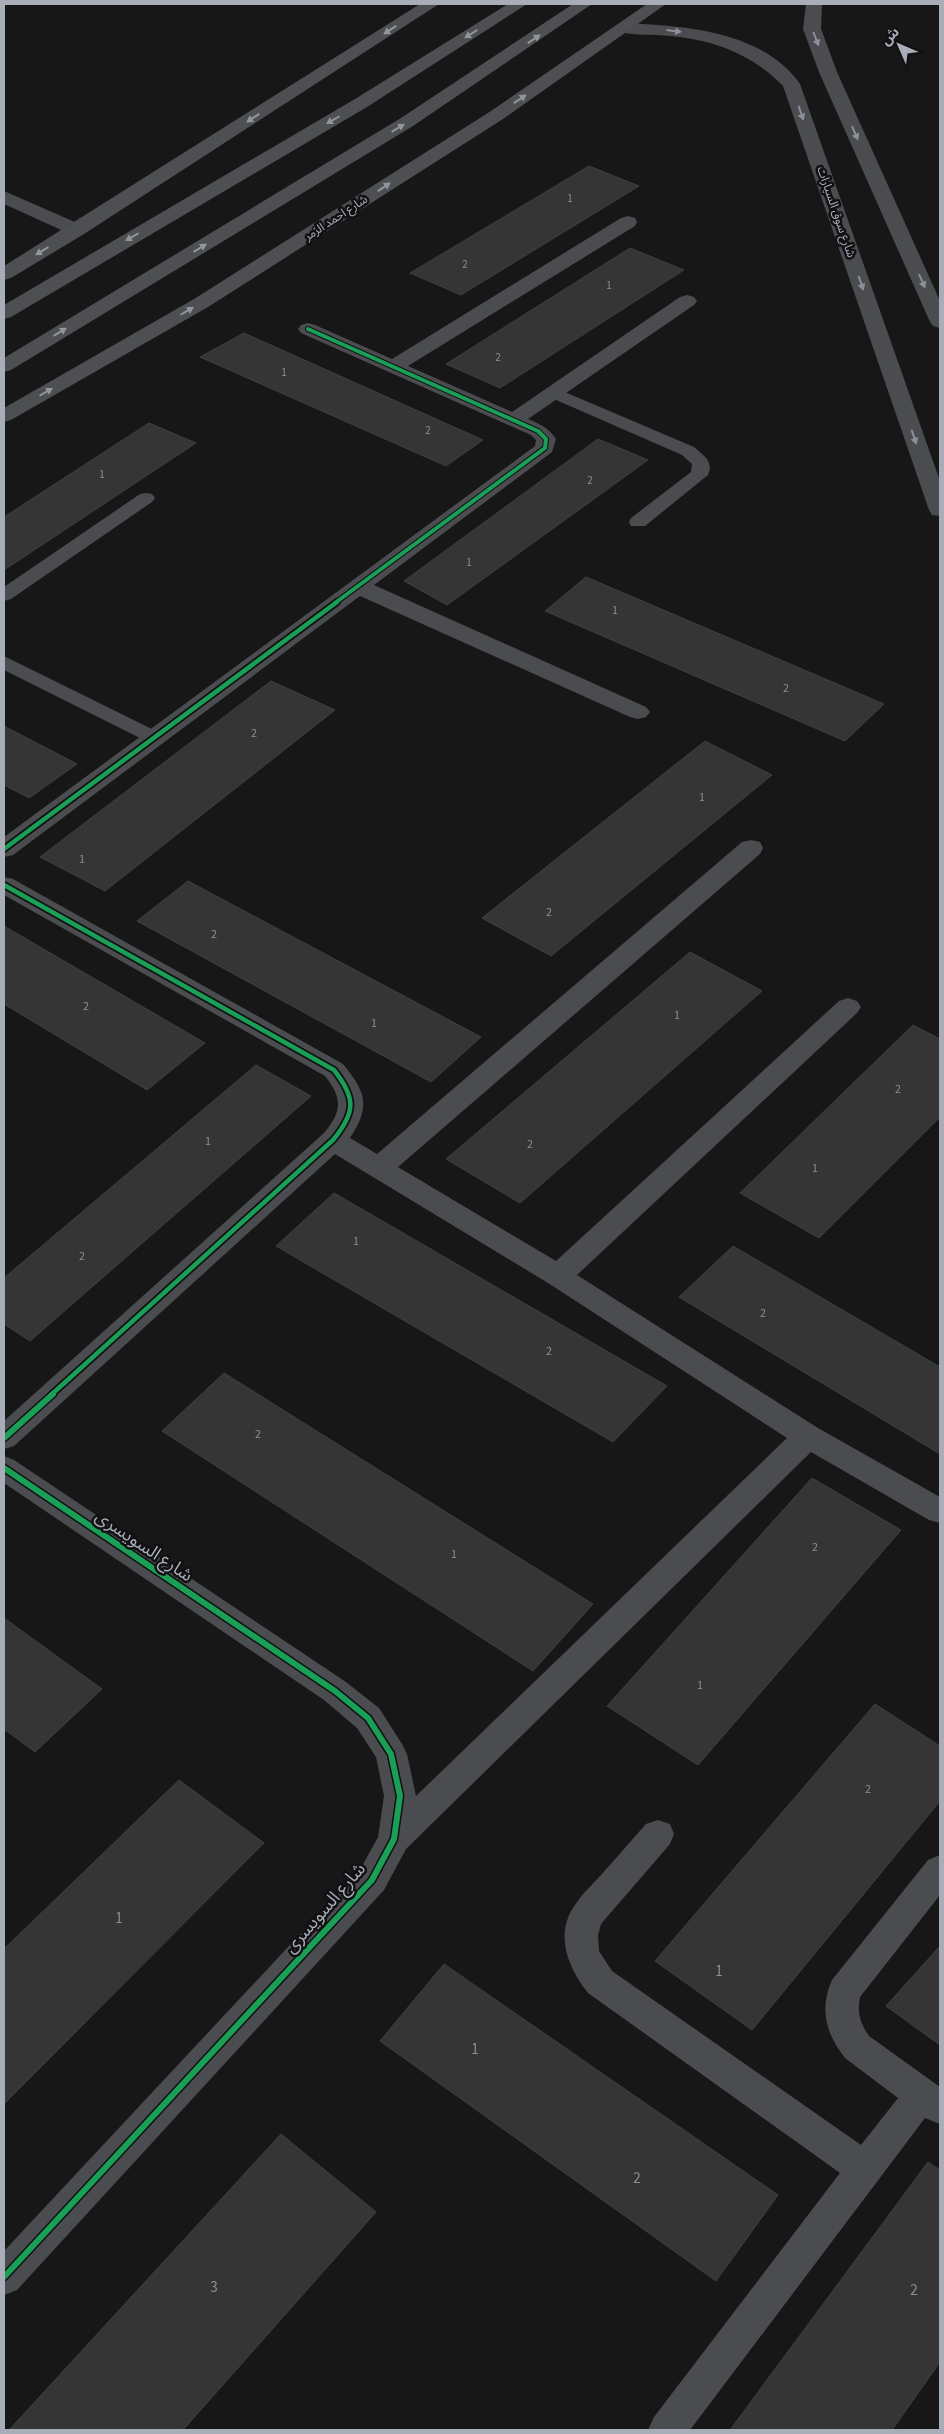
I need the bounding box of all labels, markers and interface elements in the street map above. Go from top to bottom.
north arrow [874,20,924,70]
text: ش [877,23,904,50]
one-way arrow [383,25,397,35]
one-way arrow [667,27,683,35]
one-way arrow [464,30,478,39]
one-way arrow [812,32,820,47]
one-way arrow [528,34,541,43]
one-way arrow [514,94,527,104]
one-way arrow [798,106,805,121]
one-way arrow [246,113,260,122]
one-way arrow [326,115,339,124]
one-way arrow [392,123,405,132]
one-way arrow [852,126,860,140]
street label: شارع سوق السيارات [812,164,860,260]
one-way arrow [377,182,390,192]
street label: شارع احمد الزمر [300,191,371,245]
house number: 1 [567,191,573,206]
one-way arrow [126,233,139,242]
one-way arrow [193,243,206,253]
one-way arrow [35,247,48,256]
house number: 2 [462,257,468,272]
one-way arrow [918,274,926,288]
one-way arrow [858,276,865,291]
house number: 1 [606,278,612,293]
one-way arrow [181,307,194,316]
one-way arrow [54,328,67,337]
house number: 2 [495,350,501,365]
house number: 1 [281,365,287,380]
one-way arrow [40,387,53,396]
house number: 2 [425,423,431,438]
one-way arrow [911,429,919,444]
house number: 1 [99,467,105,482]
house number: 2 [587,473,593,488]
house number: 1 [466,555,472,570]
house number: 1 [612,602,618,619]
house number: 2 [783,680,789,697]
house number: 2 [251,725,257,742]
house number: 1 [699,789,705,806]
house number: 1 [79,851,85,868]
house number: 2 [546,904,552,921]
house number: 2 [211,926,217,943]
house number: 2 [83,998,89,1015]
house number: 1 [674,1007,680,1024]
house number: 1 [371,1015,377,1032]
house number: 2 [895,1081,901,1098]
house number: 1 [205,1133,211,1150]
house number: 2 [527,1136,533,1153]
house number: 1 [812,1160,818,1177]
house number: 1 [353,1233,359,1250]
house number: 2 [79,1248,85,1265]
house number: 2 [760,1305,766,1322]
house number: 2 [546,1343,552,1360]
house number: 2 [255,1426,261,1443]
street label: شارع السويسرى [90,1504,198,1589]
house number: 2 [812,1539,818,1556]
house number: 1 [451,1546,457,1563]
house number: 1 [697,1677,703,1694]
house number: 2 [865,1781,871,1798]
street label: شارع السويسرى [279,1857,372,1959]
house number: 1 [115,1908,123,1929]
house number: 1 [715,1961,723,1982]
house number: 1 [471,2039,479,2060]
house number: 2 [633,2168,641,2189]
house number: 3 [210,2277,218,2298]
house number: 2 [910,2280,918,2301]

